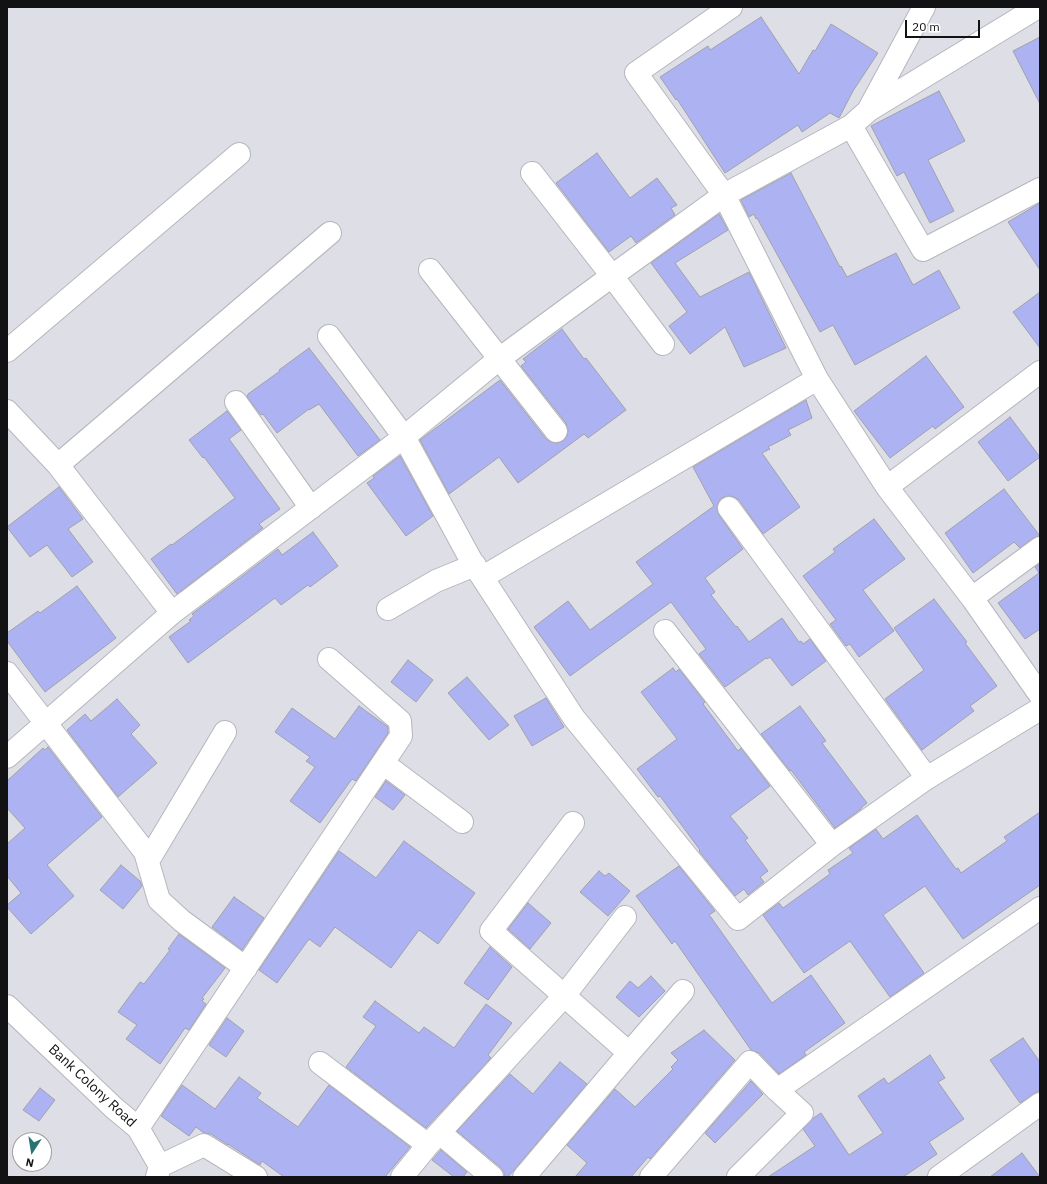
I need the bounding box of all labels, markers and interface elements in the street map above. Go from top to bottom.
scale bar [907,12,982,38]
text: 20 m [912,19,940,34]
street label: Bank Colony Road [45,1041,139,1131]
north arrow [12,1132,52,1172]
text: N [24,1155,35,1170]

